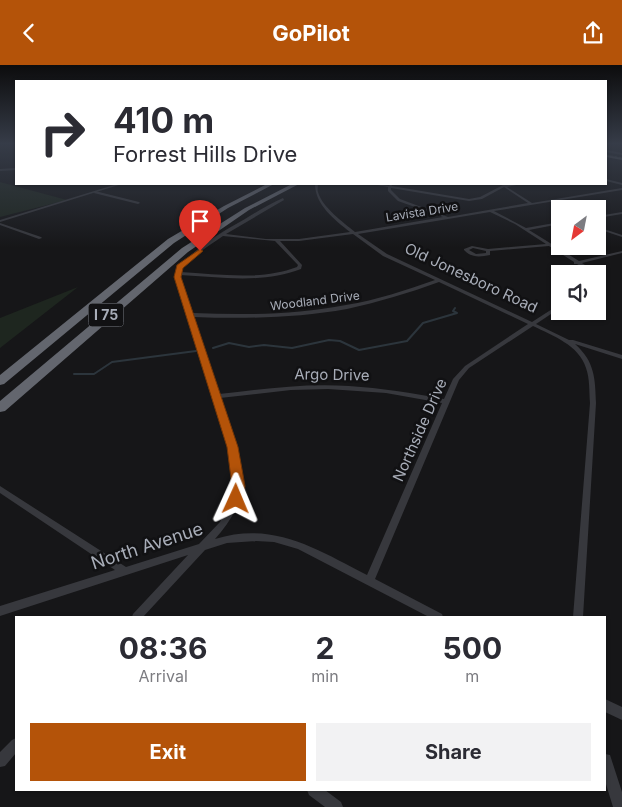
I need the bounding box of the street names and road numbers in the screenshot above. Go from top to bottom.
street label: Lavista Drive [385,198,459,225]
street label: Old Jonesboro Road [402,238,541,317]
street label: Woodland Drive [269,288,361,313]
road number: I 75 [88,303,124,327]
street label: Argo Drive [294,364,370,385]
street label: Northside Drive [388,375,451,484]
street label: North Avenue [88,518,205,573]

